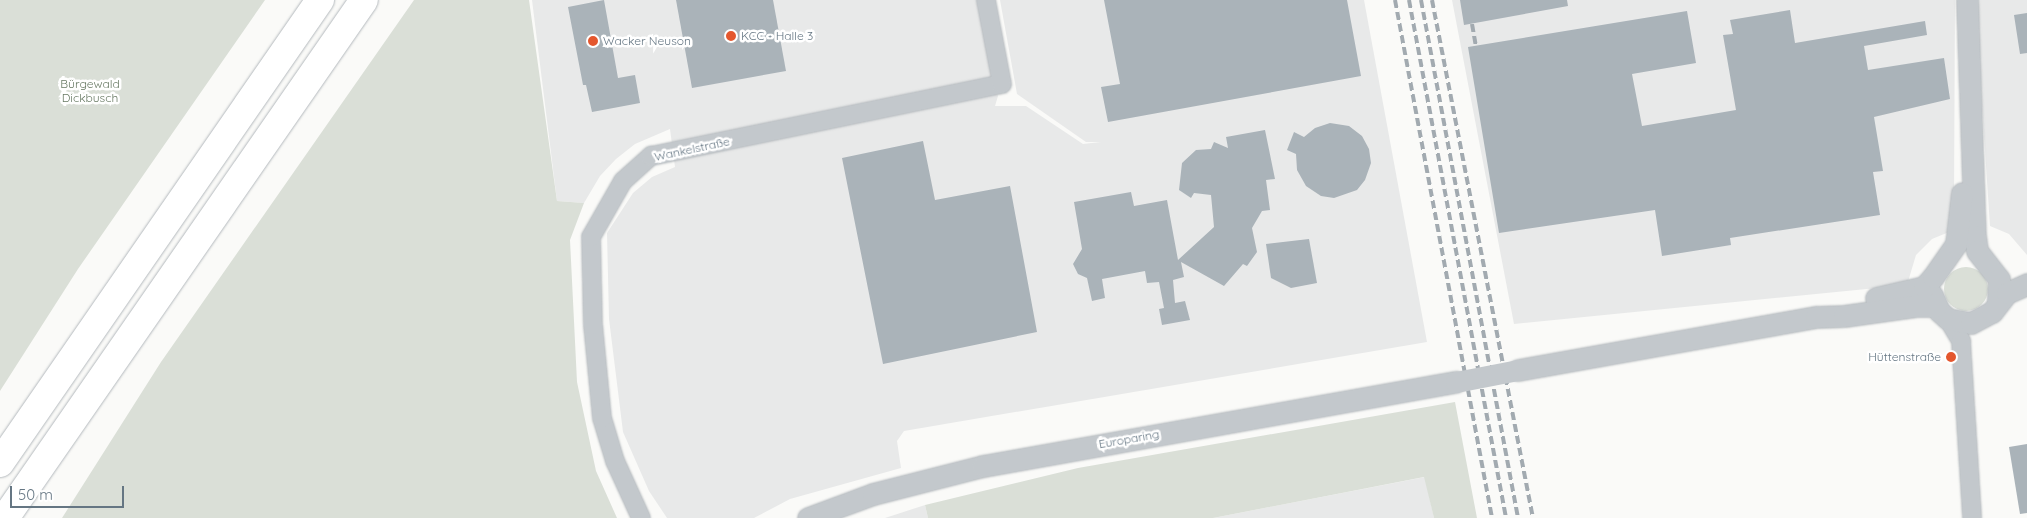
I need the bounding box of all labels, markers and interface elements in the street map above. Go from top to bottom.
place label: KCC - Halle 3 [741,29,813,43]
marker: KCC - Halle 3 [725,30,737,42]
place label: Wacker Neuson [603,34,691,48]
marker: Wacker Neuson [587,35,599,47]
park label: Bürgewald Dickbusch [60,77,120,105]
street label: Wankelstraße [653,134,731,164]
place label: Hüttenstraße [1868,350,1941,364]
marker: Hüttenstraße [1945,351,1957,363]
street label: Europaring [1098,427,1160,451]
scale bar [12,476,126,508]
text: 50 m [18,485,53,504]

